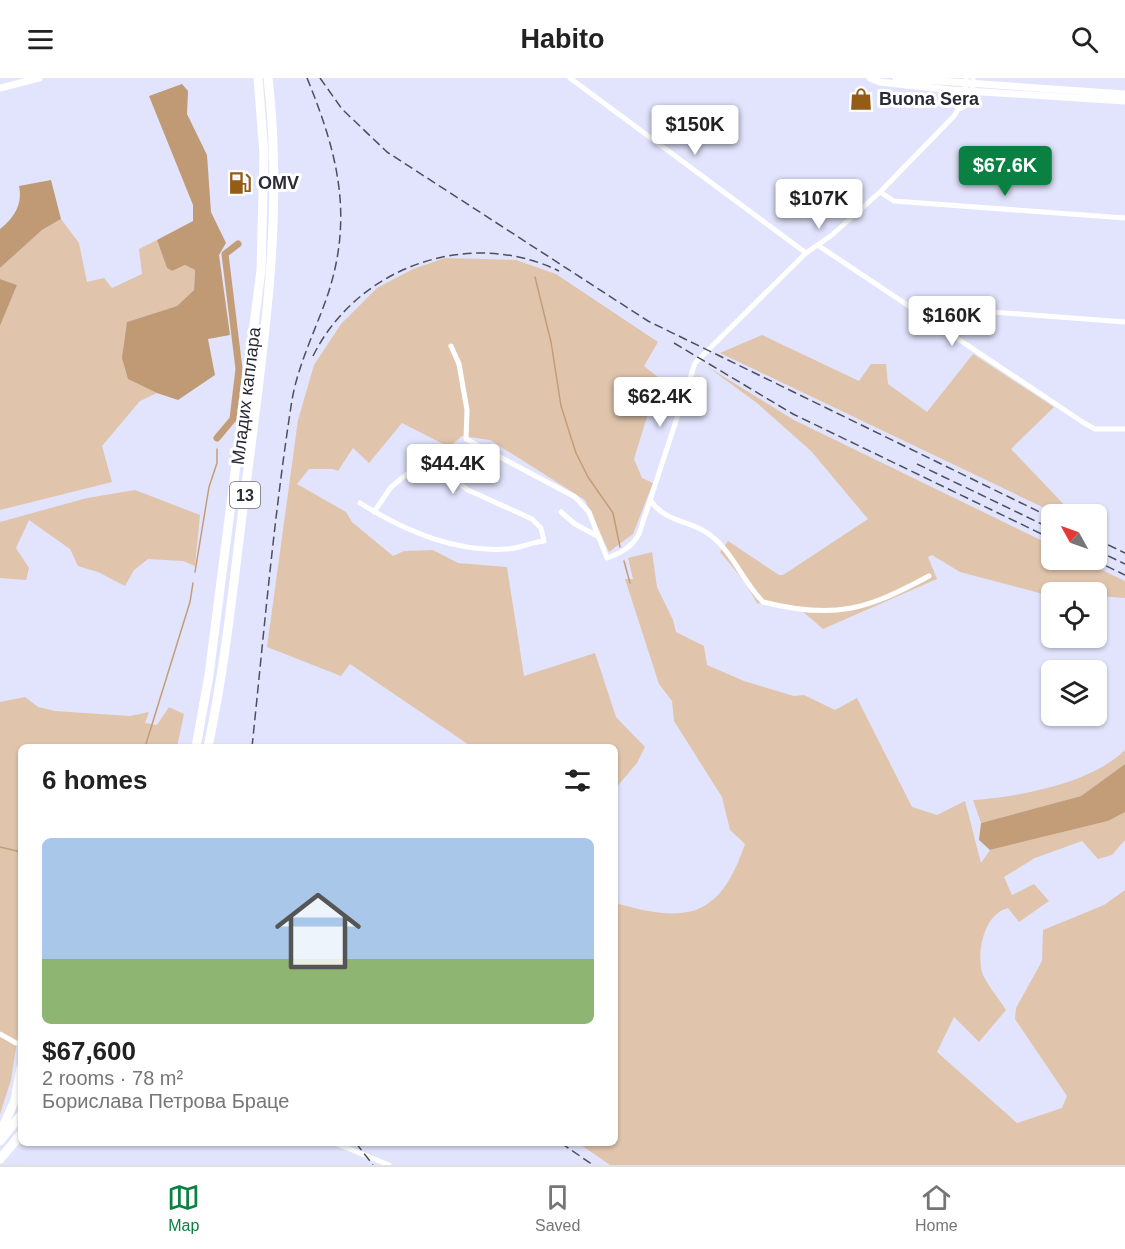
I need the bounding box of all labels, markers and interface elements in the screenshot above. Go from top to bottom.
icon: menu [24,23,57,56]
icon: search [1068,23,1101,56]
text: Habito [521,24,605,54]
shop icon: Buona Sera [848,86,874,112]
place label: Buona Sera [879,89,980,109]
pin: $150K [653,105,737,156]
text: $150K [666,113,724,135]
pin: $67.6K [956,146,1054,197]
text: $67.6K [973,154,1037,176]
fuel station icon: OMV [227,170,253,196]
place label: OMV [258,173,299,193]
pin: $107K [777,179,861,230]
text: $107K [790,187,848,209]
pin: $160K [910,296,994,347]
text: $160K [923,304,981,326]
street label: Младих каплара [228,325,264,466]
pin: $62.4K [611,377,709,428]
text: $62.4K [628,385,692,407]
pin: $44.4K [404,444,502,495]
text: $44.4K [421,452,485,474]
road number: 13 [230,482,260,508]
north arrow [1041,504,1107,570]
map controls [1041,504,1107,726]
button: locate [1041,582,1107,648]
button: layers [1041,660,1107,726]
icon: filters [561,764,594,797]
text: 6 homes [42,765,148,795]
icon: home [264,877,372,985]
text: $67,600 [42,1036,136,1066]
text: 2 rooms · 78 m² [42,1067,183,1089]
text: Борислава Петрова Браце [42,1090,289,1112]
tab: Map [167,1181,200,1235]
tab: Saved [535,1181,580,1235]
tab: Home [915,1181,958,1235]

